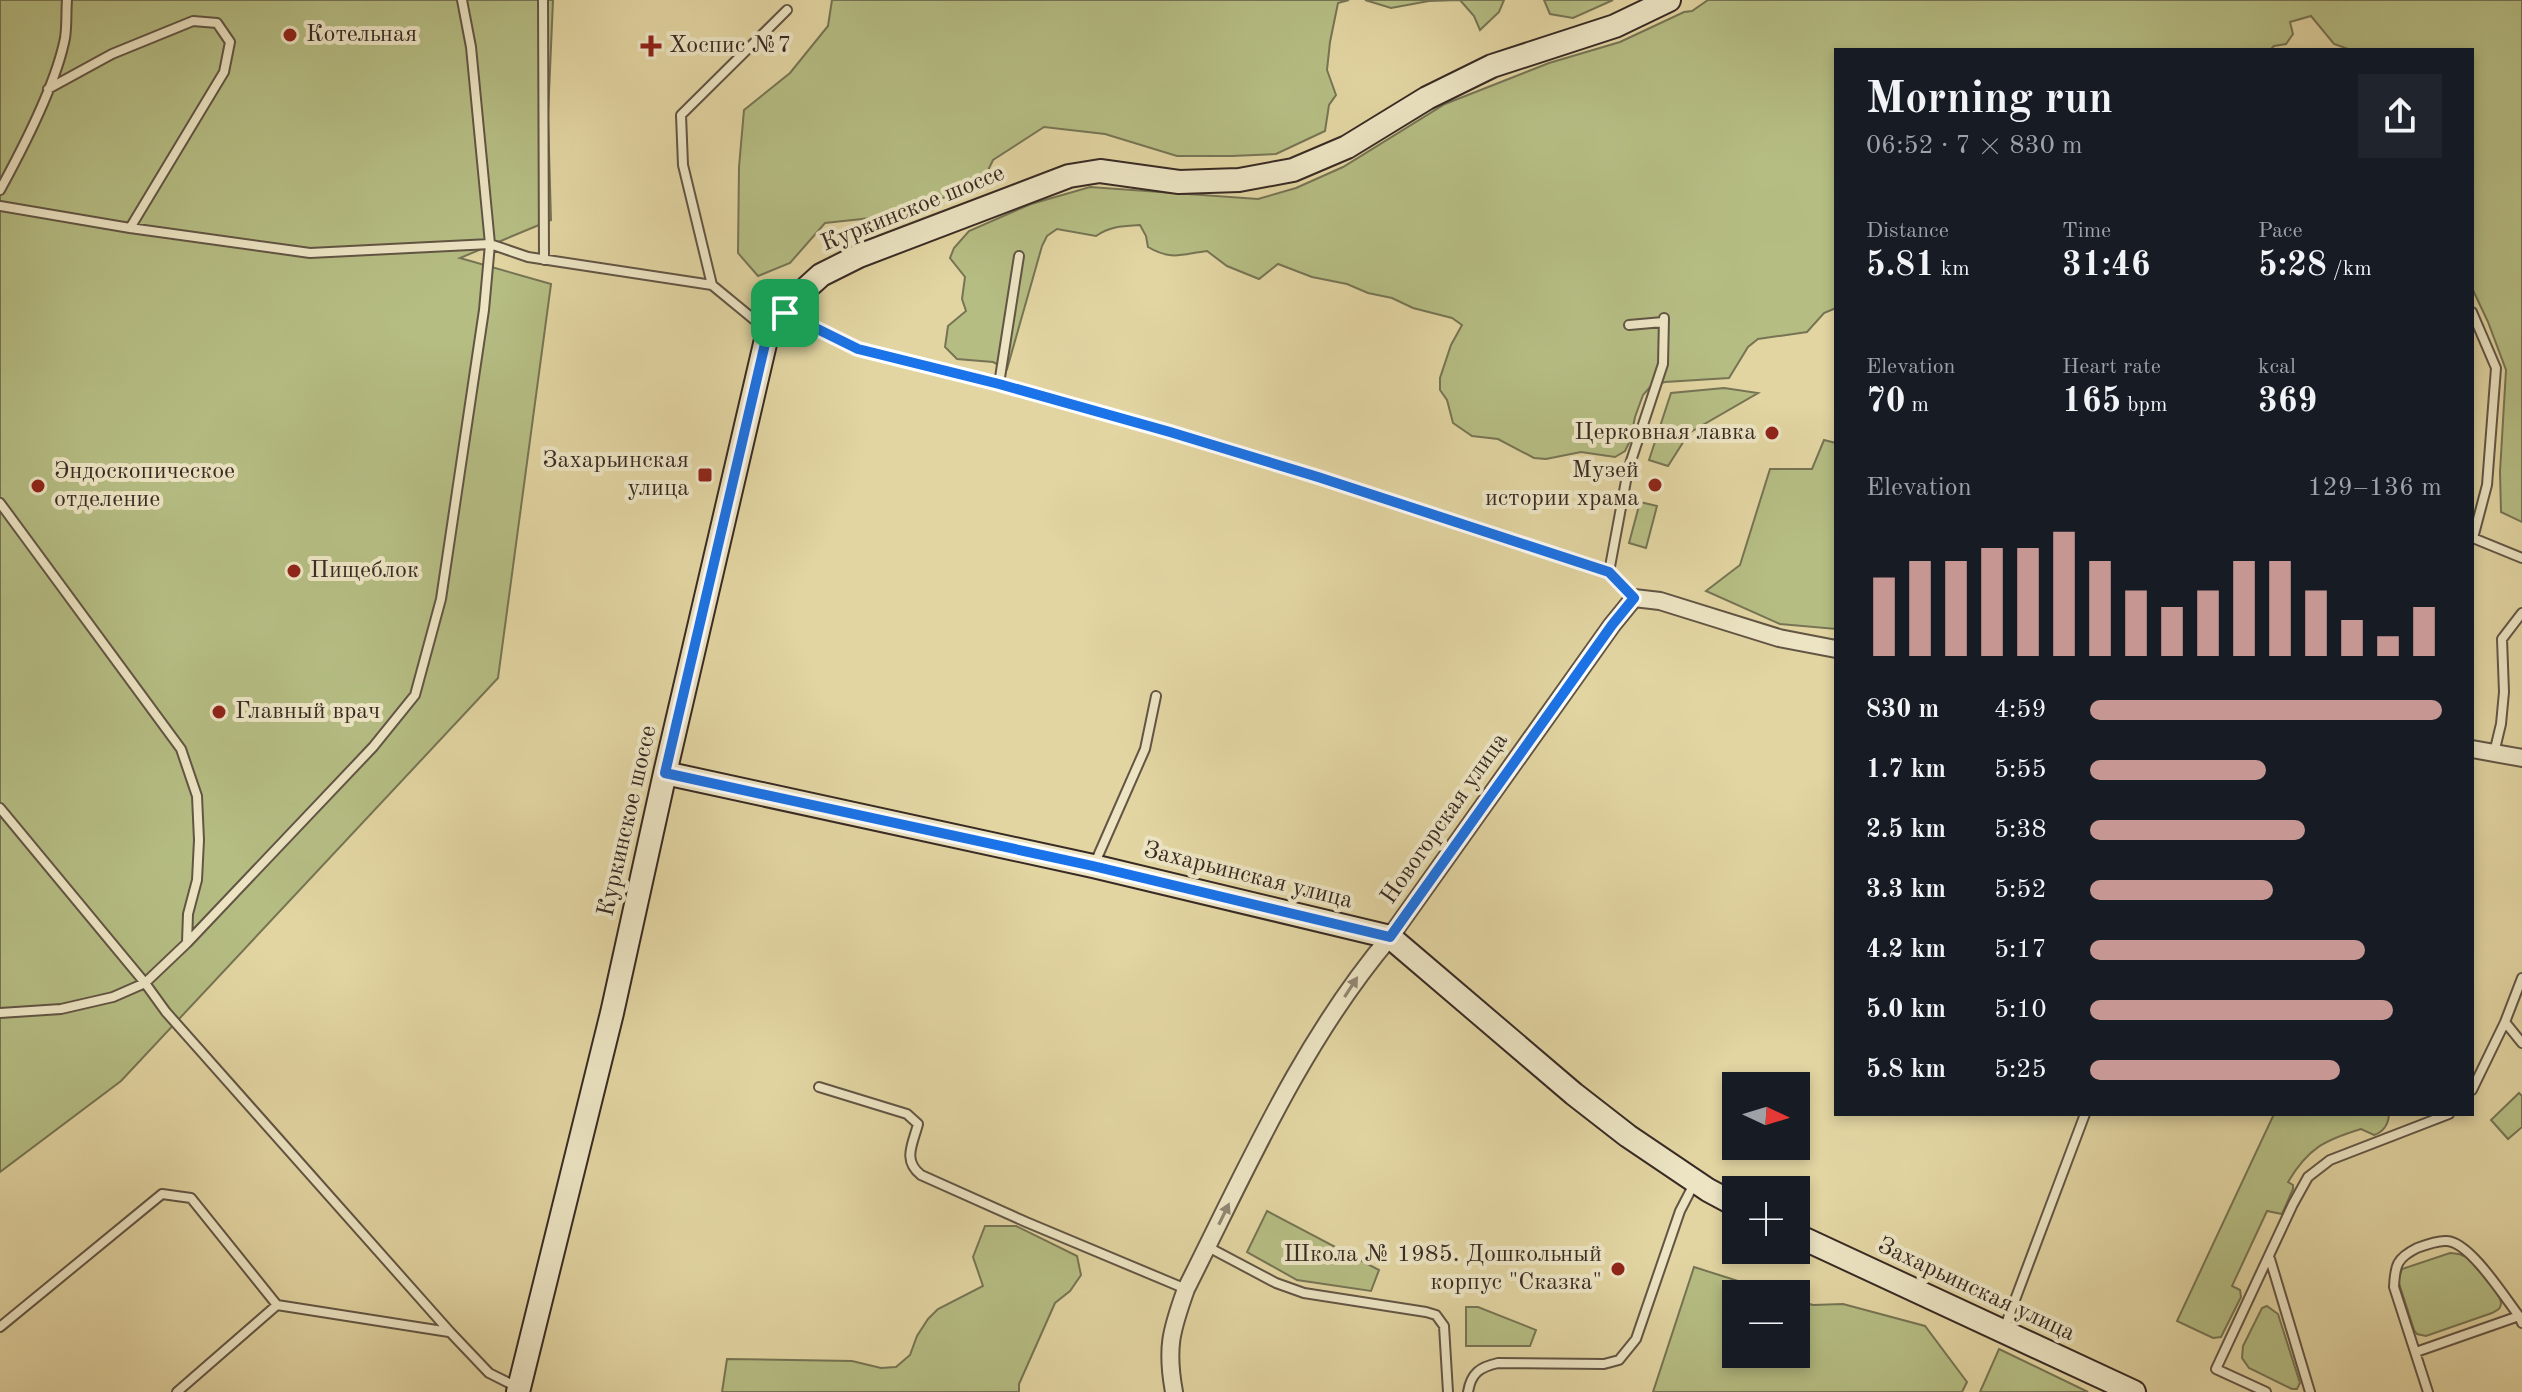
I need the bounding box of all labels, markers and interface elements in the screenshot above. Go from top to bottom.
place label: Котельная [306,23,417,47]
marker: Котельная [281,26,299,44]
place label: Хоспис №7 [669,34,792,58]
marker: Хоспис №7 [640,35,662,57]
button: share [2358,74,2442,158]
text: Morning run [1866,78,2113,122]
text: 06:52 · 7 × 830 m [1866,133,2083,159]
street label: Куркинское шоссе [818,161,1008,257]
text: Distance [1866,220,1949,242]
text: Time [2062,220,2111,242]
text: Pace [2258,220,2303,242]
text: 5.81 [1866,249,1935,283]
text: 31:46 [2062,249,2150,283]
text: 5:28 [2258,249,2327,283]
text: km [1935,258,1970,280]
text: /km [2327,258,2372,280]
pin [751,279,819,347]
icon: arrive [763,291,807,335]
text: Elevation [1866,356,1956,378]
text: Heart rate [2062,356,2161,378]
text: kcal [2258,356,2296,378]
text: 70 [1866,385,1905,419]
text: 165 [2062,385,2121,419]
text: 369 [2258,385,2317,419]
text: m [1905,394,1929,416]
text: bpm [2121,394,2167,416]
place label: Церковная лавка [1574,421,1756,445]
marker: Церковная лавка [1763,424,1781,442]
place label: Захарьинская улица [543,449,689,501]
place label: Музей истории храма [1485,459,1639,511]
place label: Эндоскопическое отделение [54,460,235,512]
marker: Захарьинская улица [696,466,714,484]
text: Elevation [1866,475,1972,501]
text: 129–136 m [2307,475,2442,501]
marker: Музей истории храма [1646,476,1664,494]
marker: Эндоскопическое отделение [29,477,47,495]
place label: Пищеблок [310,559,419,583]
marker: Пищеблок [285,562,303,580]
text: 830 m [1866,697,1939,723]
text: 4:59 [1994,697,2047,723]
place label: Главный врач [235,700,380,724]
marker: Главный врач [210,703,228,721]
street label: Куркинское шоссе [594,723,662,919]
street label: Новогорская улица [1377,729,1513,909]
text: 1.7 km [1866,757,1946,783]
text: 5:55 [1994,757,2047,783]
text: 2.5 km [1866,817,1946,843]
text: 5:38 [1994,817,2047,843]
street label: Захарьинская улица [1141,838,1355,914]
text: 3.3 km [1866,877,1946,903]
text: 5:52 [1994,877,2047,903]
text: 4.2 km [1866,937,1946,963]
text: 5:17 [1994,937,2047,963]
one-way arrow [1343,977,1358,998]
text: 5.0 km [1866,997,1946,1023]
text: 5:10 [1994,997,2047,1023]
text: 5.8 km [1866,1057,1946,1083]
text: 5:25 [1994,1057,2047,1083]
north arrow [1722,1072,1810,1160]
map controls [1722,1072,1810,1368]
button: + [1722,1176,1810,1264]
one-way arrow [1217,1203,1231,1226]
street label: Захарьинская улица [1874,1234,2078,1346]
place label: Школа № 1985. Дошкольный корпус "Сказка" [1284,1243,1602,1295]
marker: Школа № 1985. Дошкольный корпус "Сказка" [1609,1260,1627,1278]
button: − [1722,1280,1810,1368]

